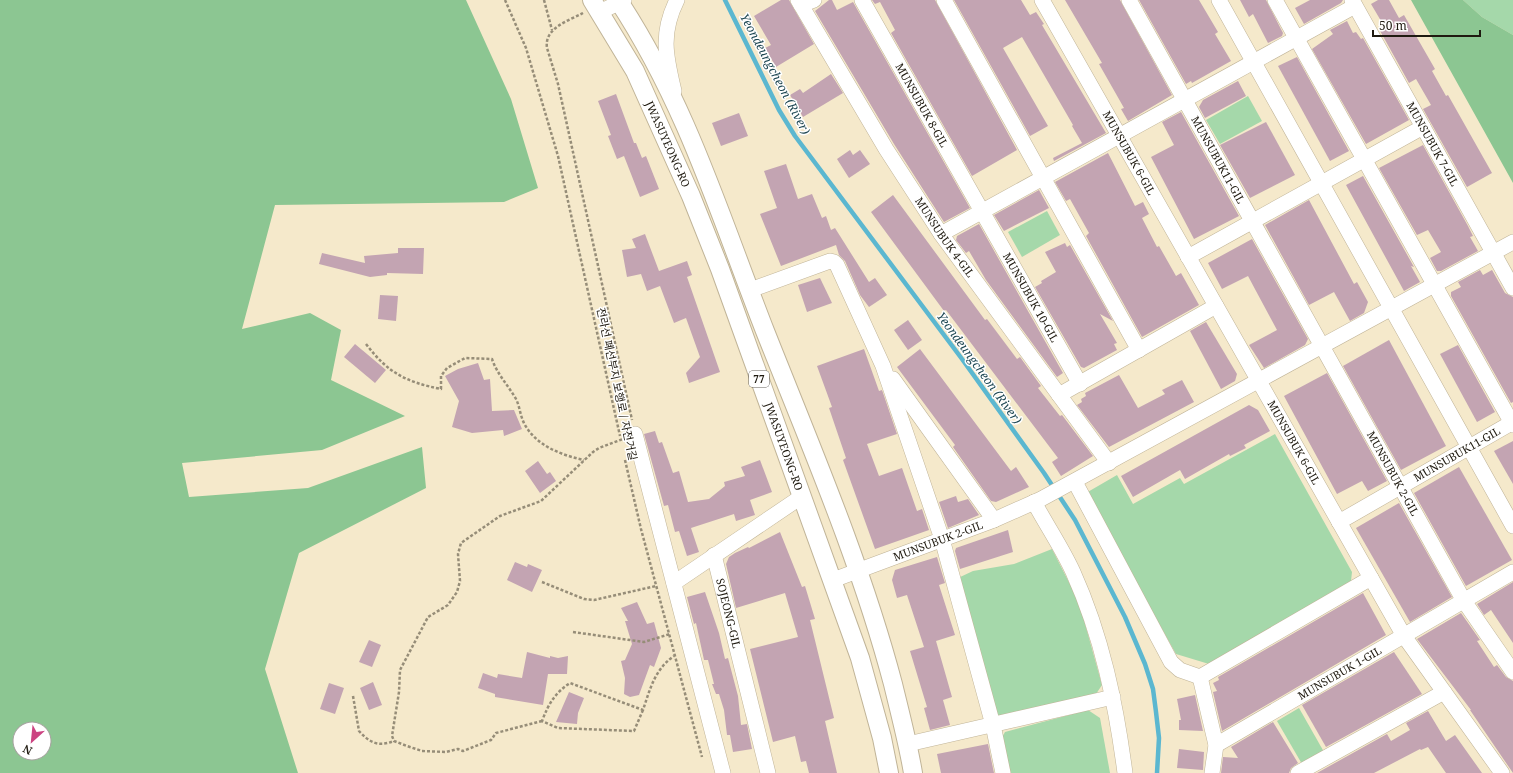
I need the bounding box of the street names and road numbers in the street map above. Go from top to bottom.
street label: MUNSUBUK 8-GIL [892,60,952,150]
street label: JWASUYEONG-RO [642,97,694,189]
street label: MUNSUBUK 7-GIL [1403,99,1463,189]
street label: MUNSUBUK 6-GIL [1100,108,1159,198]
street label: MUNSUBUK11-GIL [1188,113,1249,206]
street label: MUNSUBUK 4-GIL [912,194,978,280]
street label: MUNSUBUK 10-GIL [1000,250,1063,345]
street label: 전라선 폐선부지 보행로 / 자전거길 [594,306,641,462]
road number: 77 [749,371,769,387]
street label: MUNSUBUK 6-GIL [1264,397,1324,487]
street label: JWASUYEONG-RO [761,399,807,493]
street label: MUNSUBUK11-GIL [1411,423,1503,485]
street label: MUNSUBUK 2-GIL [1364,428,1423,518]
street label: MUNSUBUK 2-GIL [891,517,985,564]
street label: SOJEONG-GIL [713,577,745,650]
street label: MUNSUBUK 1-GIL [1295,642,1384,703]

